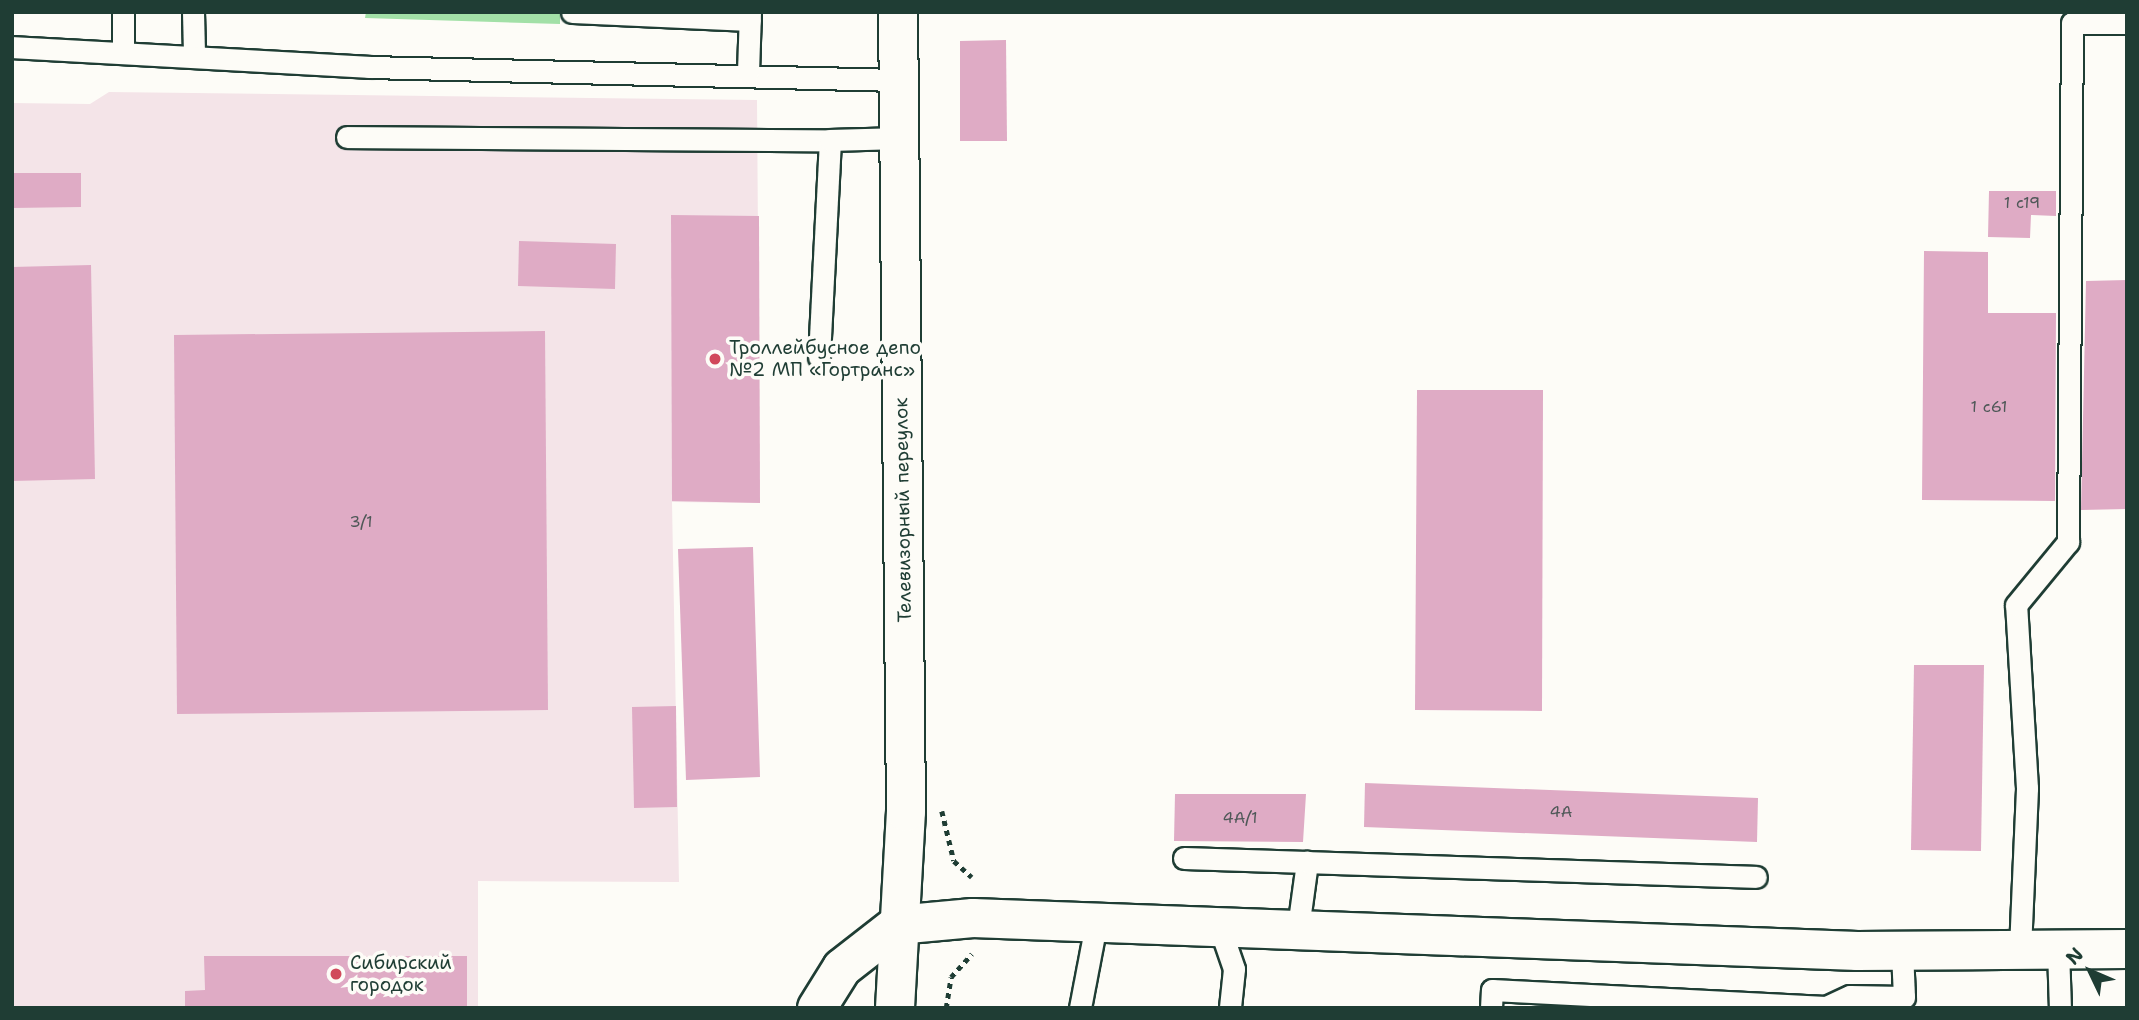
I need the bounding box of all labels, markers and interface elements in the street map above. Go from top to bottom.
house number: 1 с19 [2004,193,2040,213]
place label: Троллейбусное депо №2 МП «Гортранс» [729,337,921,381]
marker: Троллейбусное депо №2 МП «Гортранс» [707,351,723,367]
street label: Телевизорный переулок [890,397,916,623]
house number: 1 с61 [1971,397,2007,417]
house number: 3/1 [349,512,373,532]
house number: 4А [1550,802,1572,822]
house number: 4А/1 [1222,808,1258,828]
north arrow [2055,936,2125,1006]
text: N [2060,942,2089,970]
place label: Сибирский городок [350,952,452,996]
marker: Сибирский городок [328,966,344,982]

